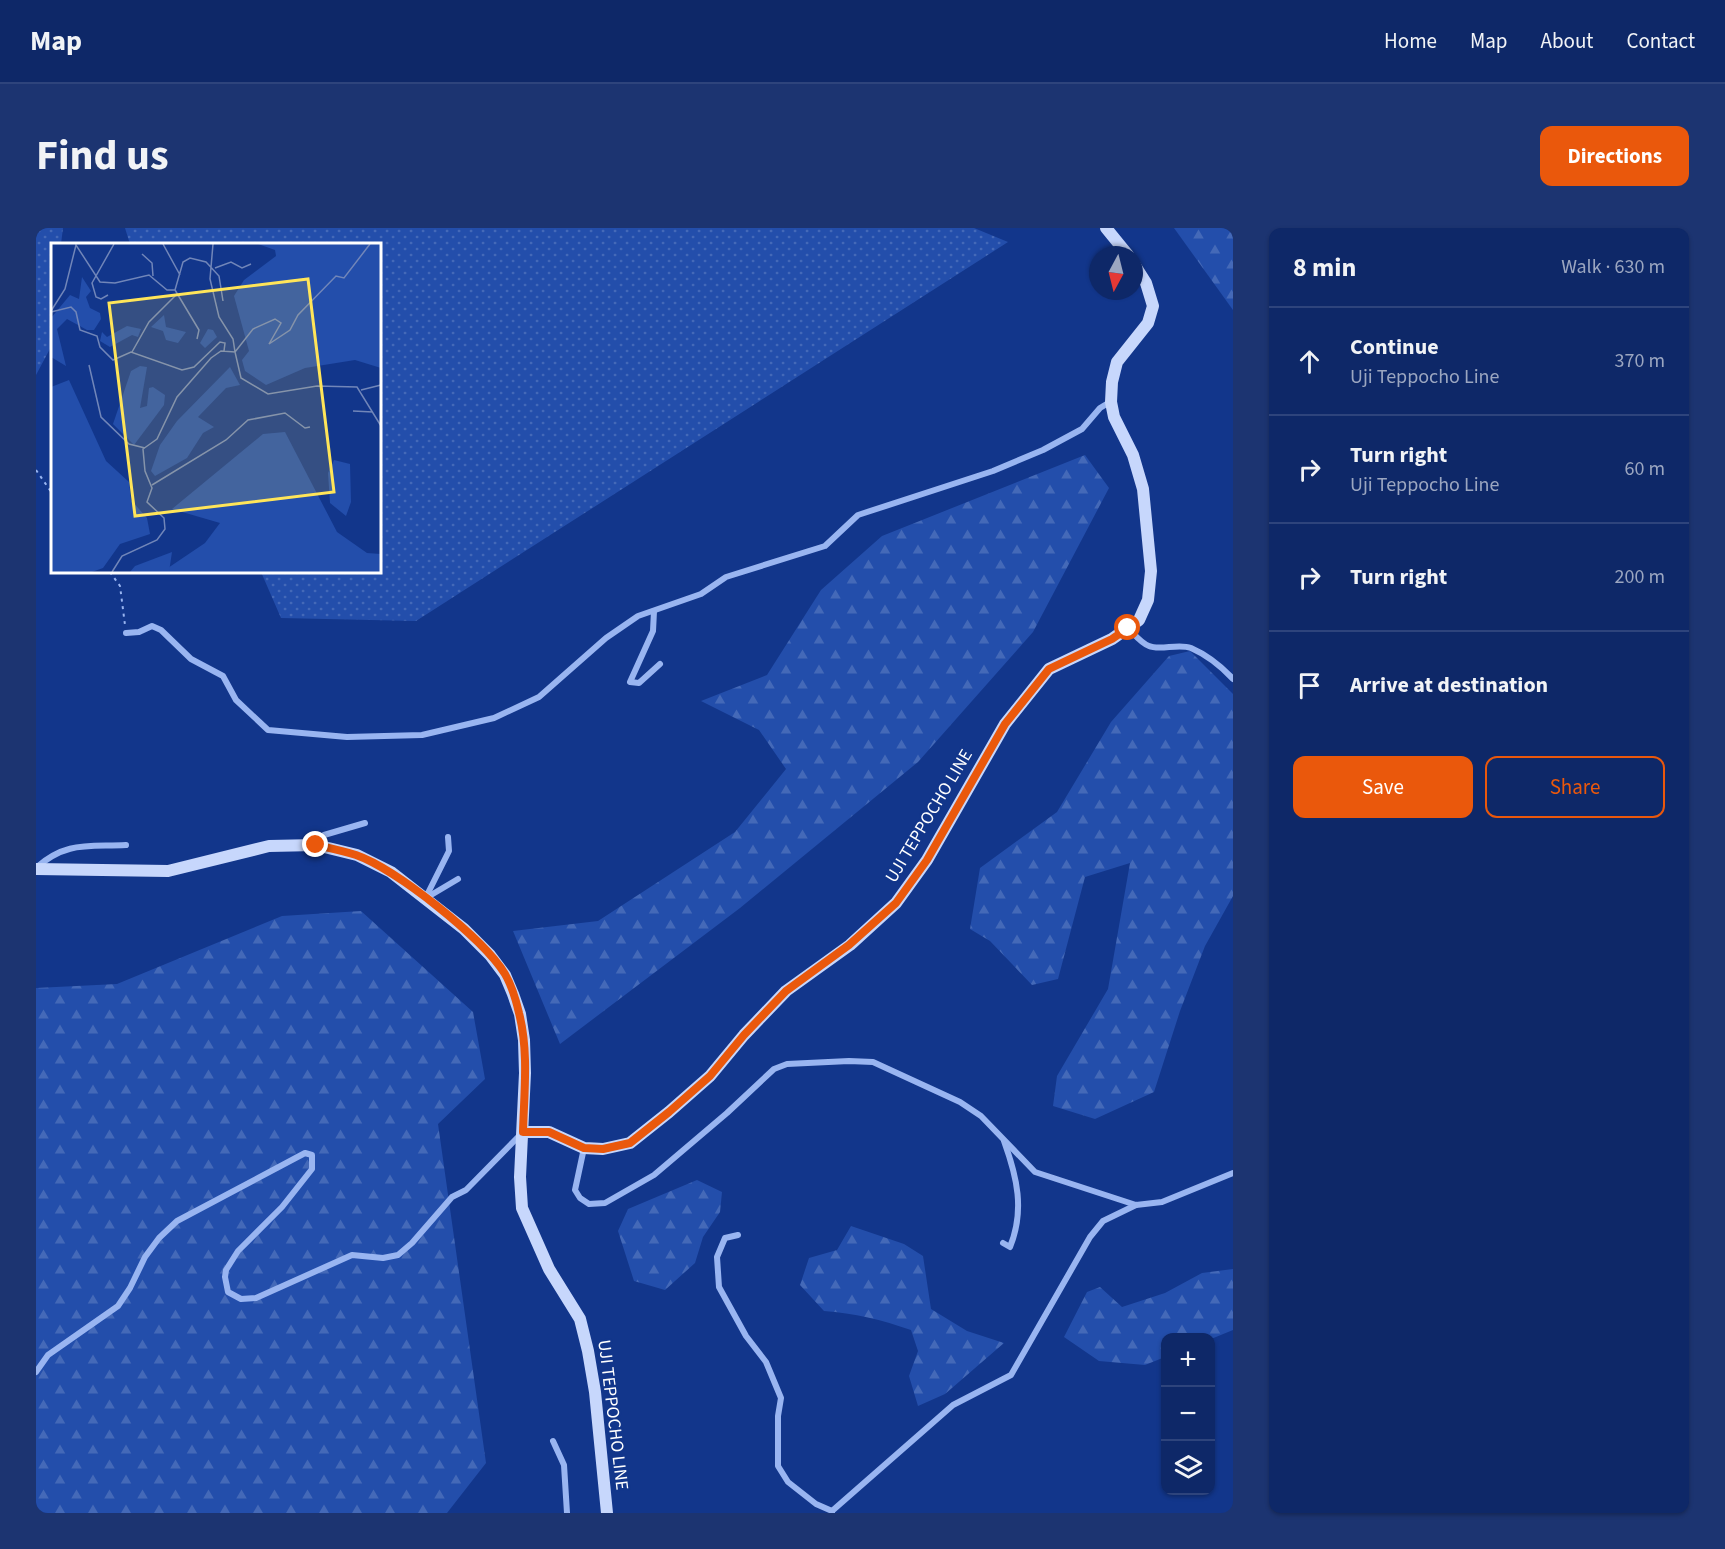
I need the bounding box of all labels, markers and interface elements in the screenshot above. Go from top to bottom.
text: Map [30,21,82,61]
text: Home [1384,26,1437,56]
text: Map [1470,26,1508,56]
text: About [1541,26,1593,56]
text: Contact [1626,26,1695,56]
text: Find us [36,126,169,186]
button: Directions [1540,126,1689,186]
inset map [51,243,381,573]
north arrow [1089,246,1143,300]
text: 8 min [1293,249,1356,286]
text: Walk · 630 m [1561,253,1665,281]
text: Continue [1350,331,1439,363]
icon: ahead [1293,345,1326,378]
text: 370 m [1615,347,1665,375]
text: Uji Teppocho Line [1350,363,1499,391]
text: Turn right [1350,439,1447,471]
icon: right [1293,453,1326,486]
text: 60 m [1625,455,1665,483]
text: Uji Teppocho Line [1350,471,1499,499]
icon: right [1293,561,1326,594]
text: Turn right [1350,561,1447,593]
text: 200 m [1615,563,1665,591]
route start [1114,614,1140,640]
icon: arrive [1293,669,1326,702]
text: Arrive at destination [1350,669,1548,701]
street label: UJI TEPPOCHO LINE [879,745,979,887]
button: Save [1293,756,1473,818]
button: Share [1485,756,1665,818]
route end [302,831,328,857]
map controls [1161,1333,1215,1495]
button: + [1161,1333,1215,1387]
street label: UJI TEPPOCHO LINE [591,1338,635,1492]
button: − [1161,1387,1215,1441]
button: layers [1161,1441,1215,1495]

